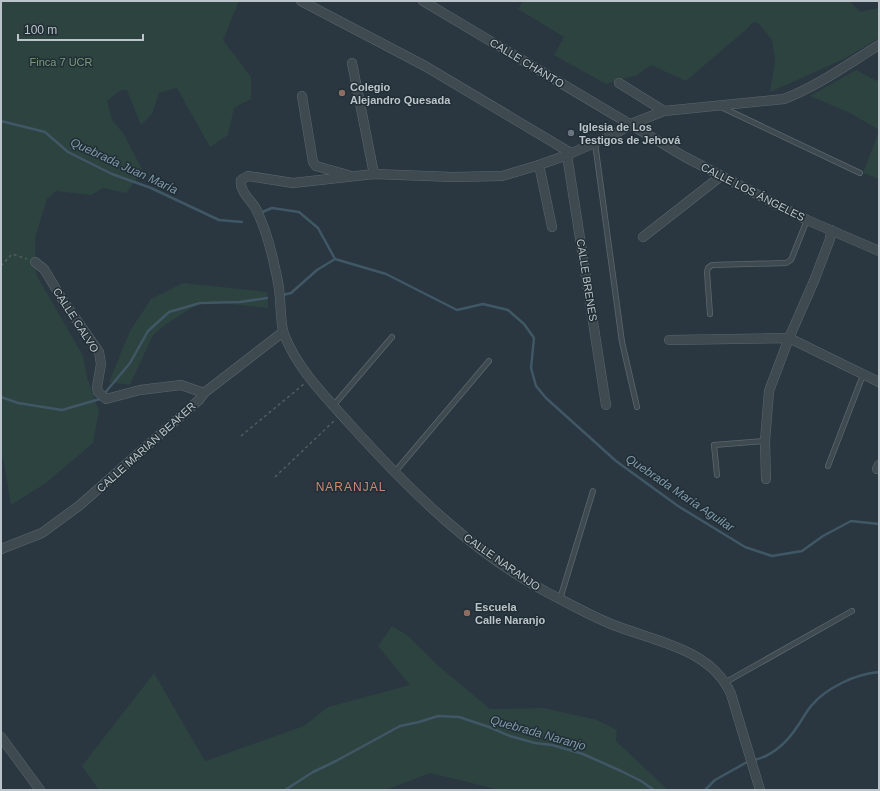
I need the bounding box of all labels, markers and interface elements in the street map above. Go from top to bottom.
scale bar [18,16,143,42]
text: 100 m [24,23,57,37]
street label: CALLE CHANTO [488,36,567,90]
park label: Finca 7 UCR [30,56,93,68]
place label: Colegio Alejandro Quesada [350,81,451,106]
marker: Colegio Alejandro Quesada [337,88,347,98]
place label: Iglesia de Los Testigos de Jehová [579,121,681,146]
marker: Iglesia de Los Testigos de Jehová [566,128,576,138]
water label: Quebrada Juan María [68,135,180,197]
street label: CALLE LOS ÁNGELES [699,161,807,223]
street label: CALLE BRENES [575,238,599,322]
street label: CALLE CALVO [51,286,102,355]
street label: CALLE MARIAN BEAKER [94,400,198,494]
water label: Quebrada María Aguilar [623,452,738,535]
district label: NARANJAL [316,480,386,494]
street label: CALLE NARANJO [461,531,543,593]
place label: Escuela Calle Naranjo [475,601,546,626]
marker: Escuela Calle Naranjo [462,608,472,618]
water label: Quebrada Naranjo [489,713,588,753]

